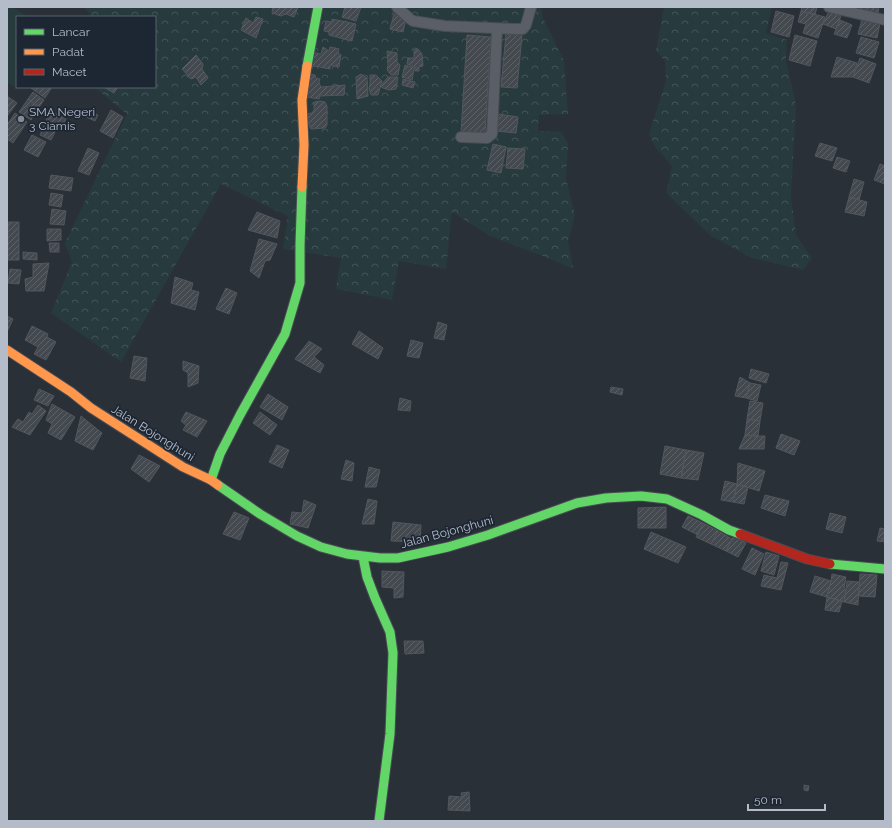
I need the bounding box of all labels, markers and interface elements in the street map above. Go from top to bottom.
legend [16,16,156,88]
text: Lancar [52,25,91,39]
text: Padat [52,45,84,59]
text: Macet [52,65,87,79]
place label: SMA Negeri 3 Ciamis [29,105,95,133]
marker: SMA Negeri 3 Ciamis [16,114,26,124]
street label: Jalan Bojonghuni [109,402,197,464]
street label: Jalan Bojonghuni [399,513,495,551]
scale bar [748,786,825,812]
text: 50 m [754,793,782,807]

